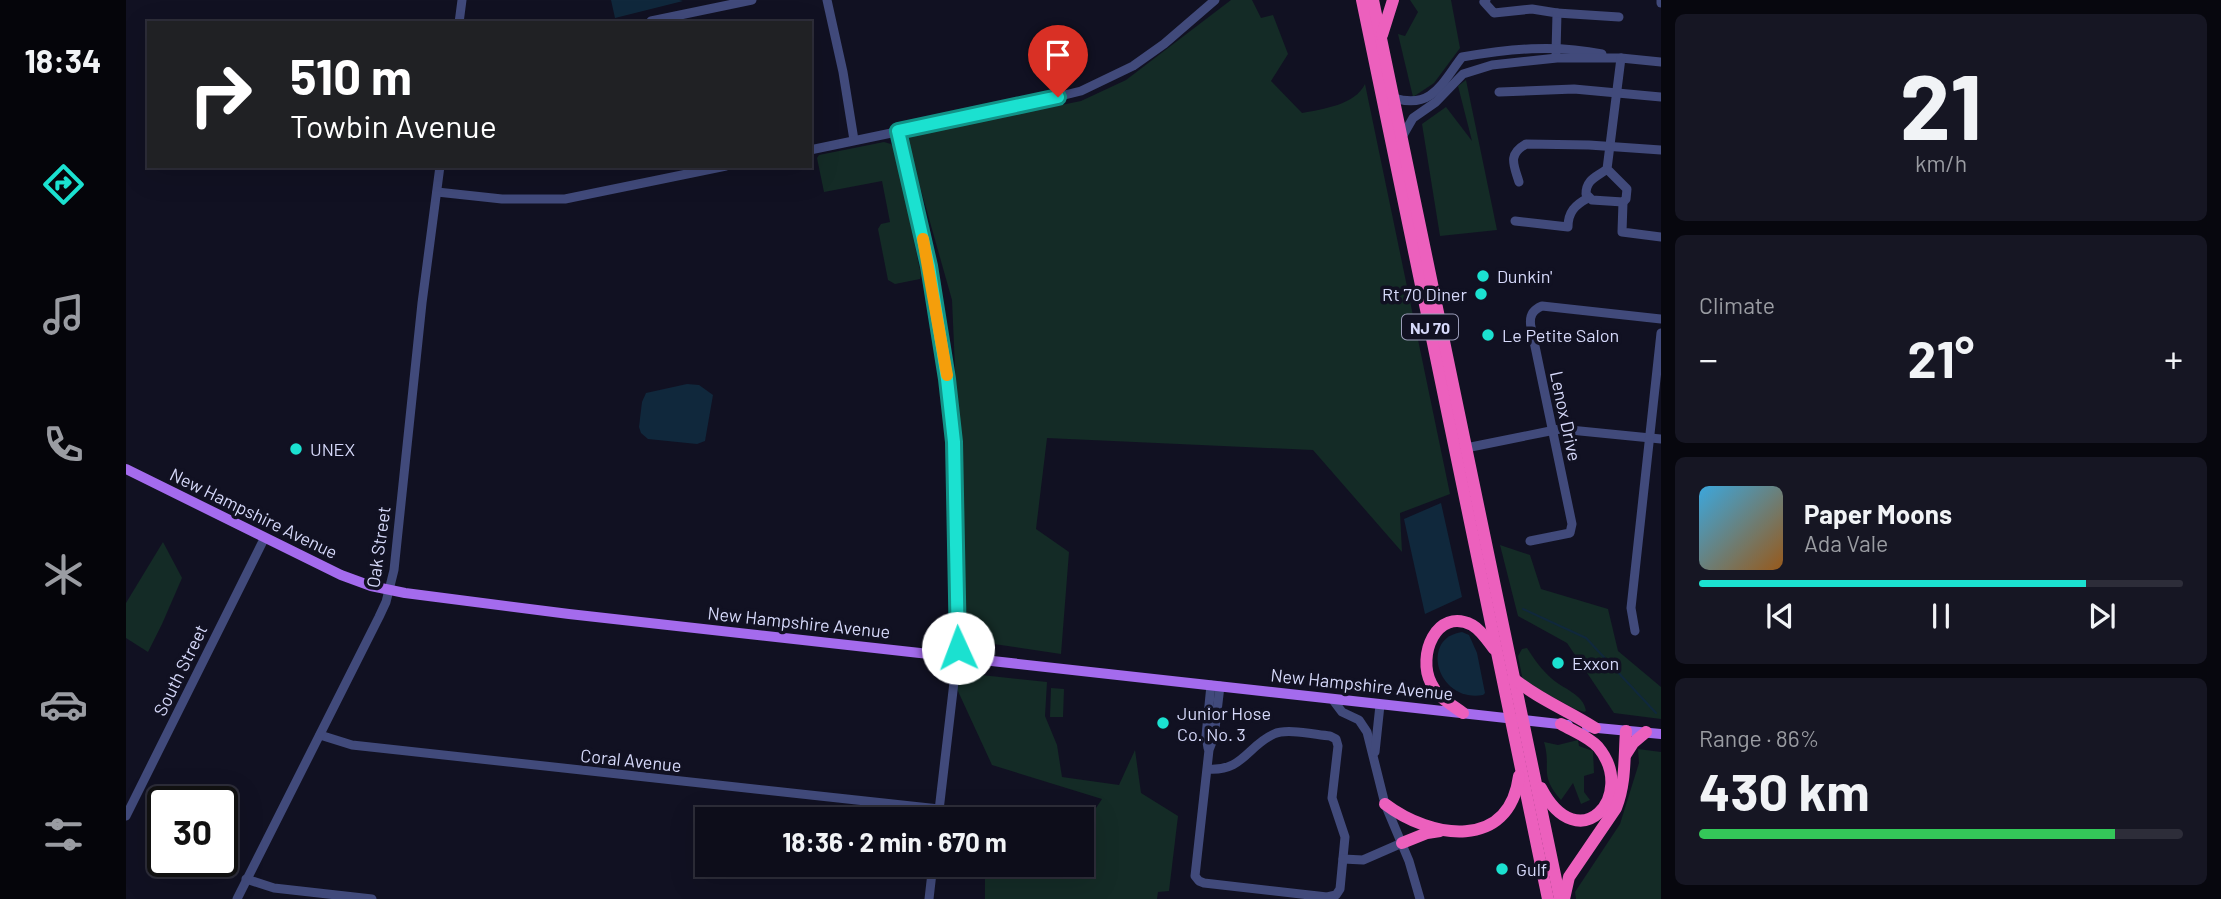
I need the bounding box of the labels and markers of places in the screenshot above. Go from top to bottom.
pin [1028,25,1088,97]
place label: Dunkin' [1497,265,1552,287]
marker: Dunkin' [1475,268,1491,284]
place label: Rt 70 Diner [1382,283,1467,305]
marker: Rt 70 Diner [1473,286,1489,302]
place label: Le Petite Salon [1502,324,1619,346]
marker: Le Petite Salon [1480,327,1496,343]
place label: UNEX [310,438,355,460]
marker: UNEX [288,441,304,457]
place label: Exxon [1572,652,1619,674]
marker: Exxon [1550,655,1566,671]
place label: Junior Hose Co. No. 3 [1177,702,1271,745]
marker: Junior Hose Co. No. 3 [1155,715,1171,731]
place label: Gulf [1516,858,1547,880]
marker: Gulf [1494,861,1510,877]

